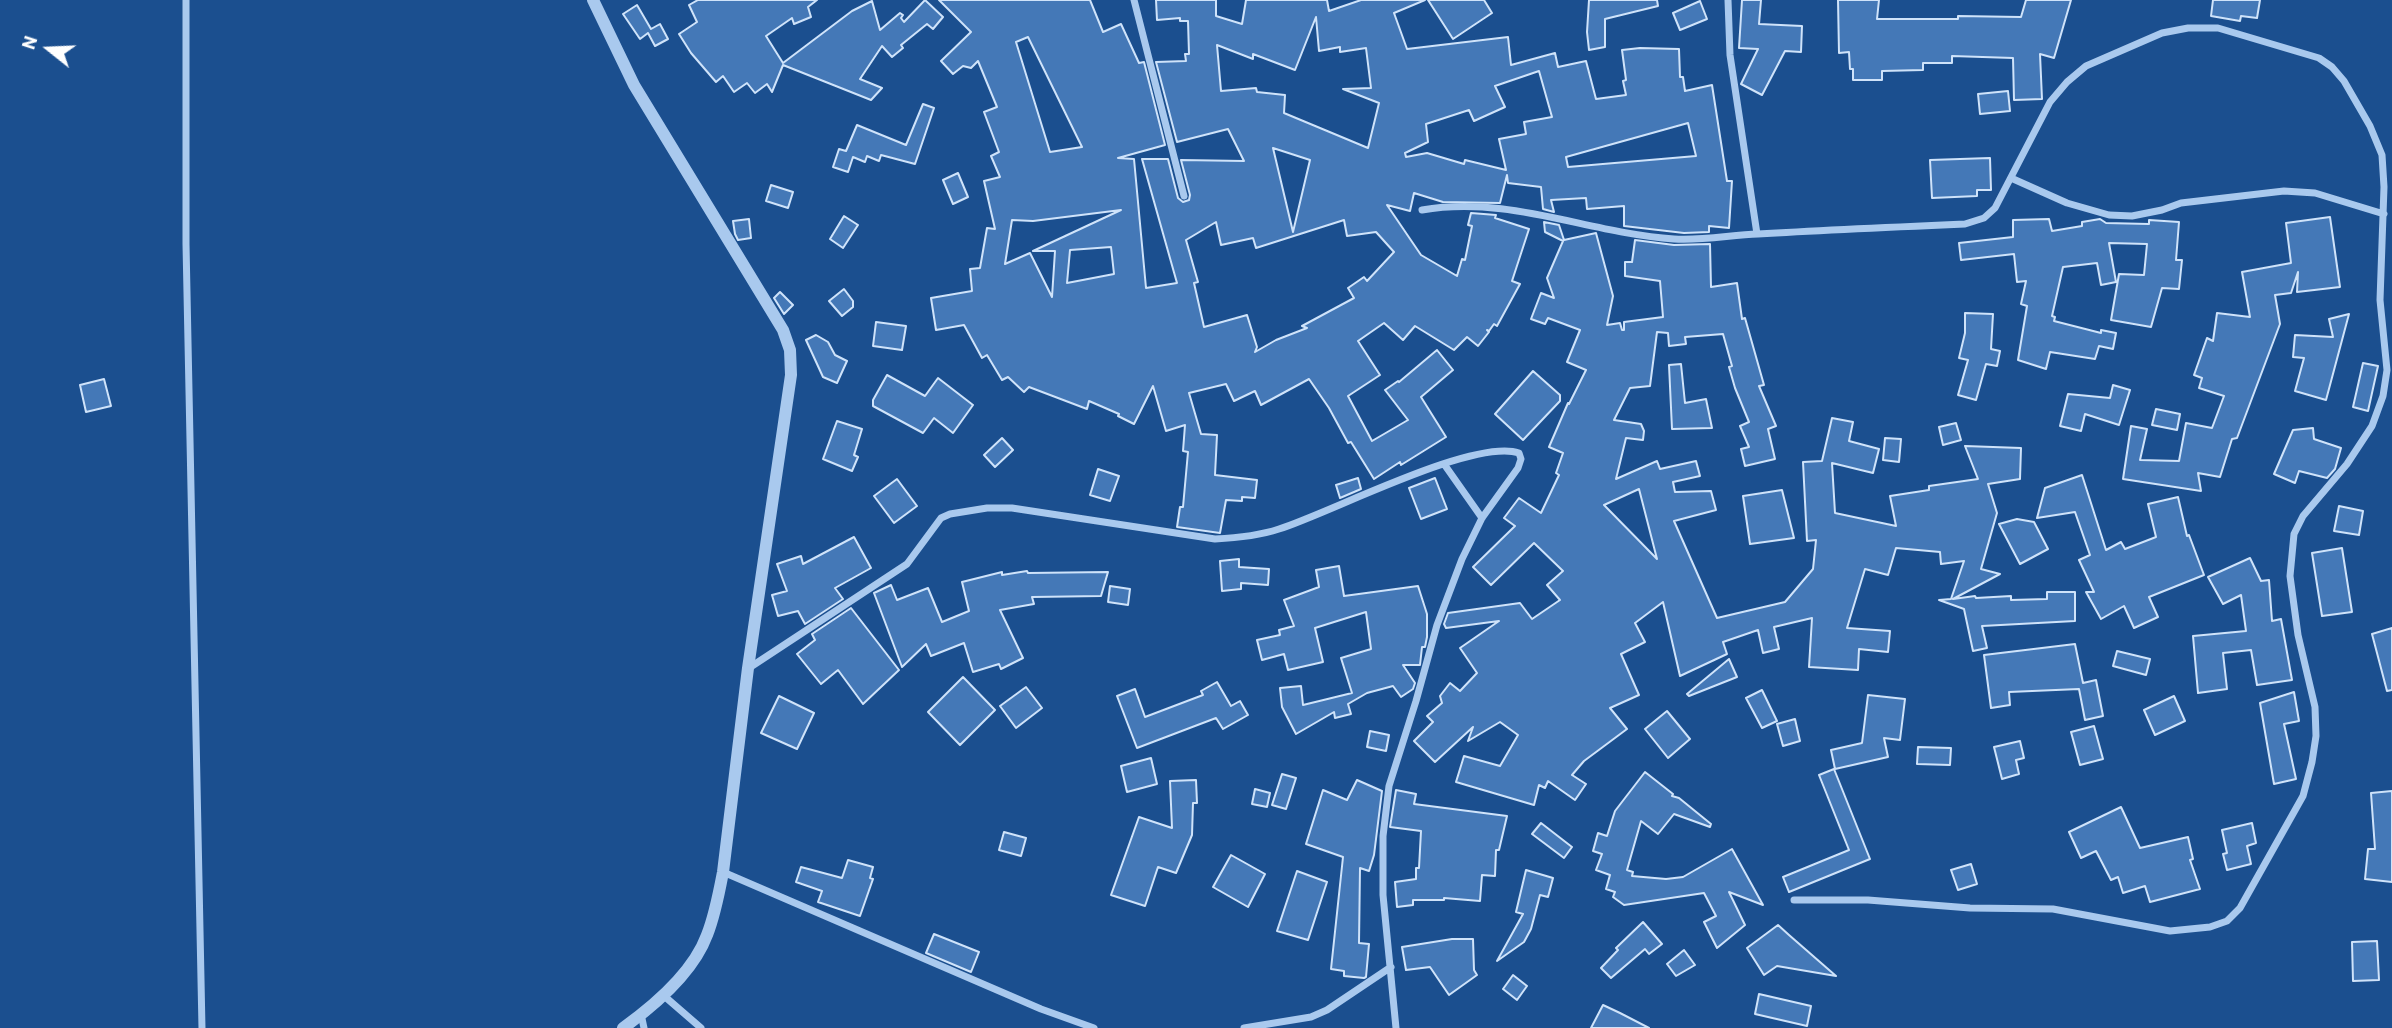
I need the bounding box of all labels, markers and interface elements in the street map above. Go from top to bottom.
north arrow [14,14,84,84]
text: N [16,33,41,52]

